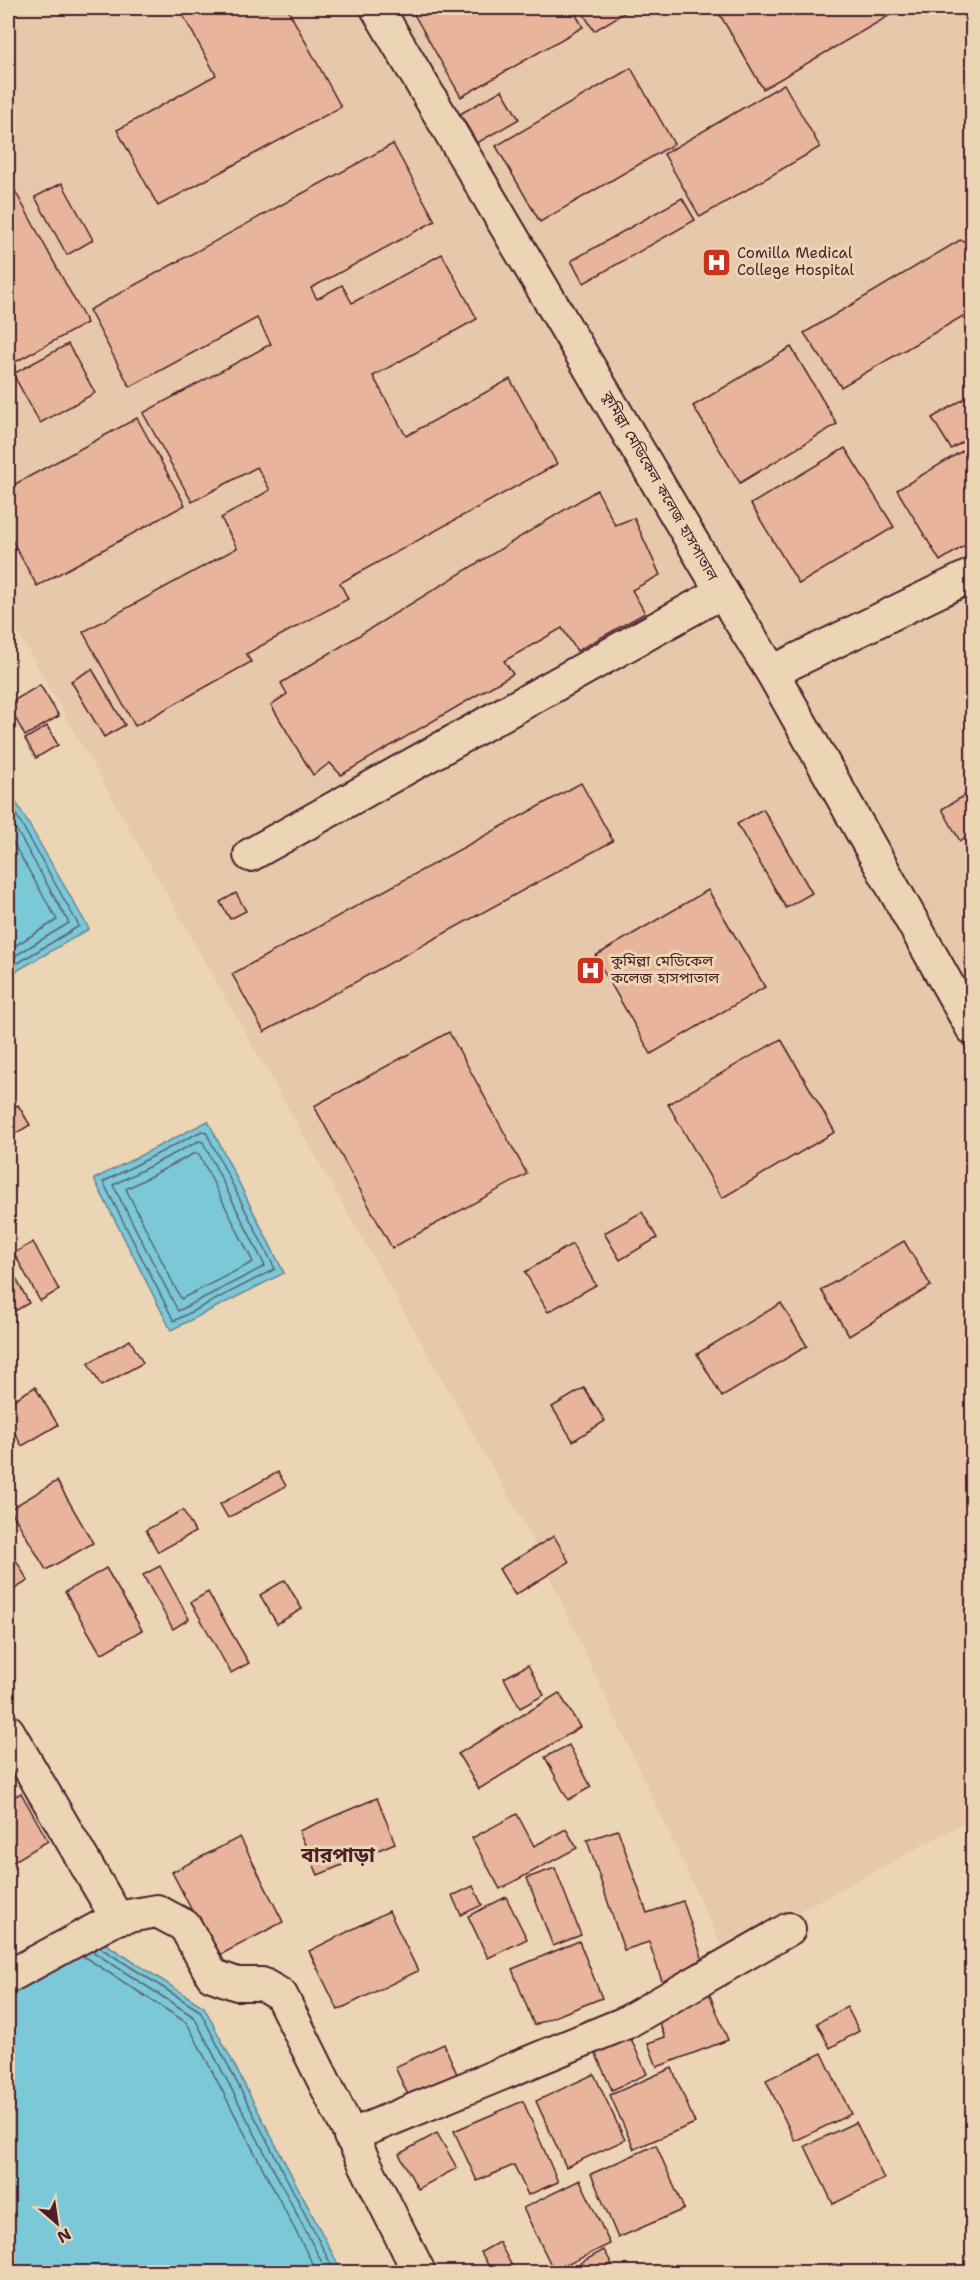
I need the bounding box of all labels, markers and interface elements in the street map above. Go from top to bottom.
place label: Comilla Medical College Hospital [737,243,855,280]
hospital icon: Comilla Medical College Hospital [700,246,732,278]
street label: কুমিল্লা মেডিকেল কলেজ হাসপাতাল [597,387,723,585]
place label: কুমিল্লা মেডিকেল কলেজ হাসপাতাল [610,951,720,988]
hospital icon: কুমিল্লা মেডিকেল কলেজ হাসপাতাল [574,954,606,986]
district label: বারপাড়া [300,1841,376,1869]
north arrow [27,2193,87,2253]
text: N [53,2223,75,2248]

